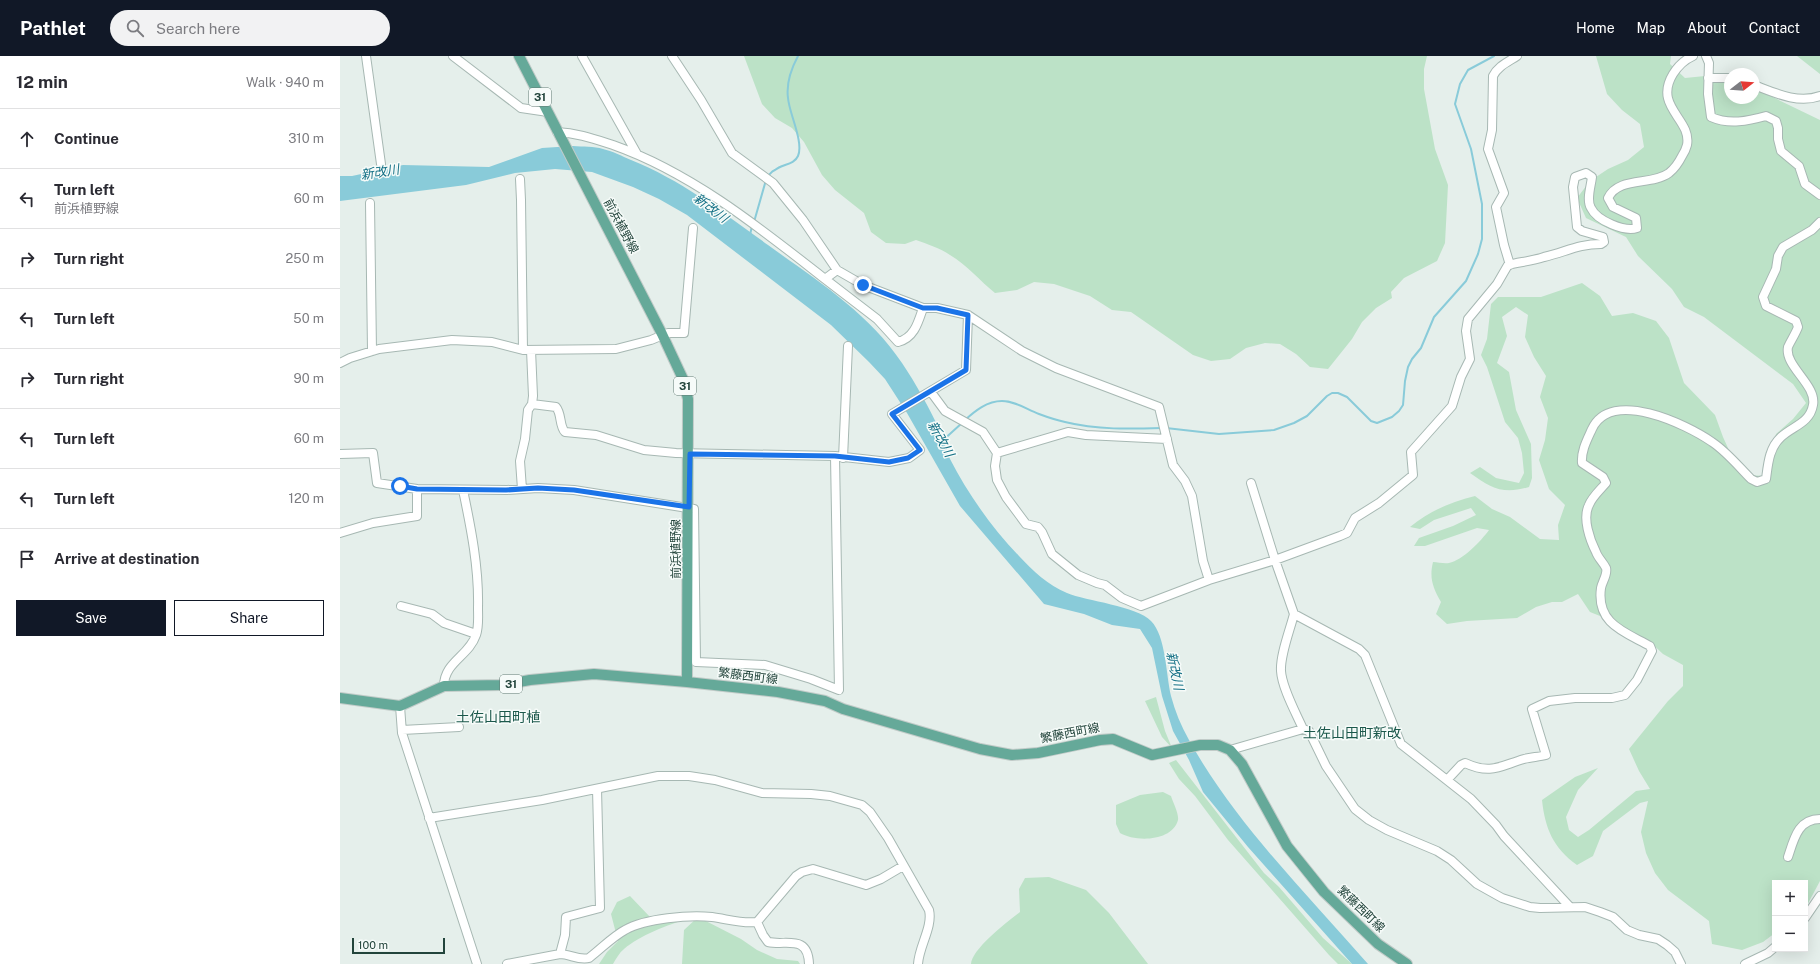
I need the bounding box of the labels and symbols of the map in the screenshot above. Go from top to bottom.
north arrow [1724,68,1760,104]
road number: 31 [529,88,551,106]
water label: 新改川 [360,161,402,182]
water label: 新改川 [691,190,733,227]
street label: 前浜植野線 [601,196,641,256]
route end [854,276,872,294]
road number: 31 [674,377,696,395]
water label: 新改川 [925,418,958,461]
route start [391,477,409,495]
street label: 前浜植野線 [669,519,683,579]
water label: 新改川 [1164,650,1187,694]
street label: 繁藤西町線 [717,665,779,687]
road number: 31 [500,675,522,693]
district label: 土佐山田町植 [456,709,540,725]
street label: 繁藤西町線 [1039,720,1101,746]
district label: 土佐山田町新改 [1303,725,1401,741]
street label: 繁藤西町線 [1335,883,1387,935]
scale bar [352,936,445,955]

